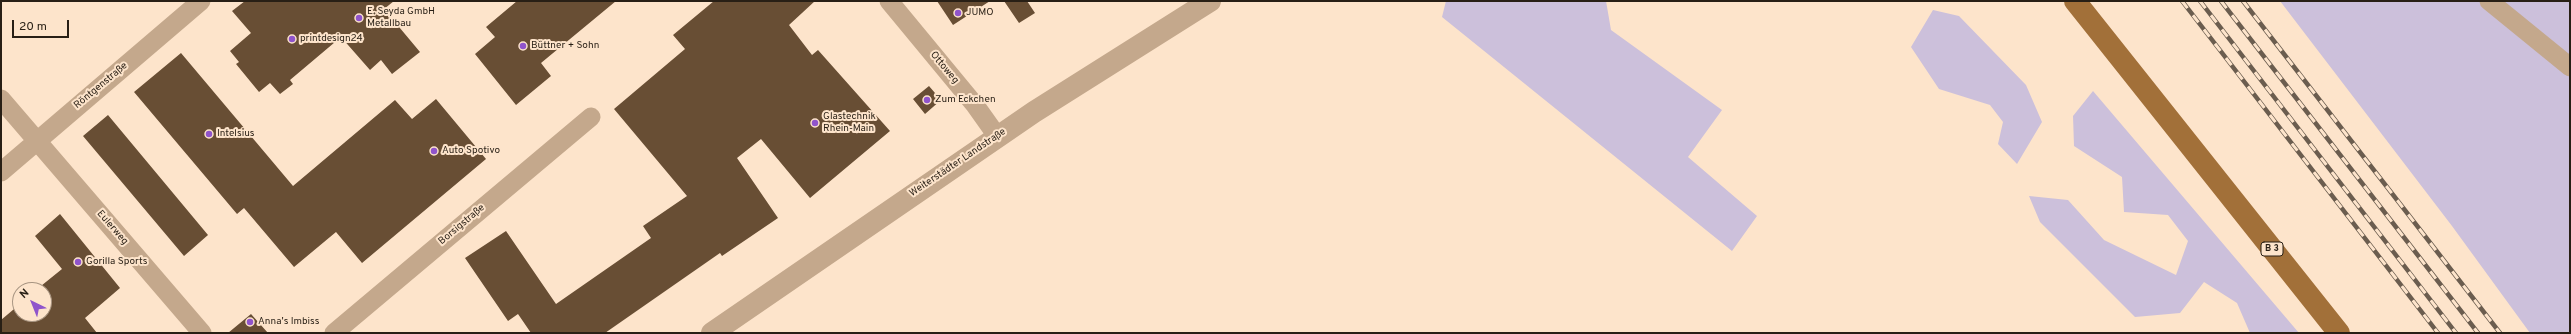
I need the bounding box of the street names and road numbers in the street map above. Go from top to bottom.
street label: Ottoweg [927,49,961,87]
street label: Röntgenstraße [72,60,130,112]
street label: Weiterstädter Landstraße [907,126,1009,200]
street label: Borsigstraße [436,202,488,248]
street label: Eulerweg [94,208,130,248]
road number: B 3 [2261,242,2283,256]

